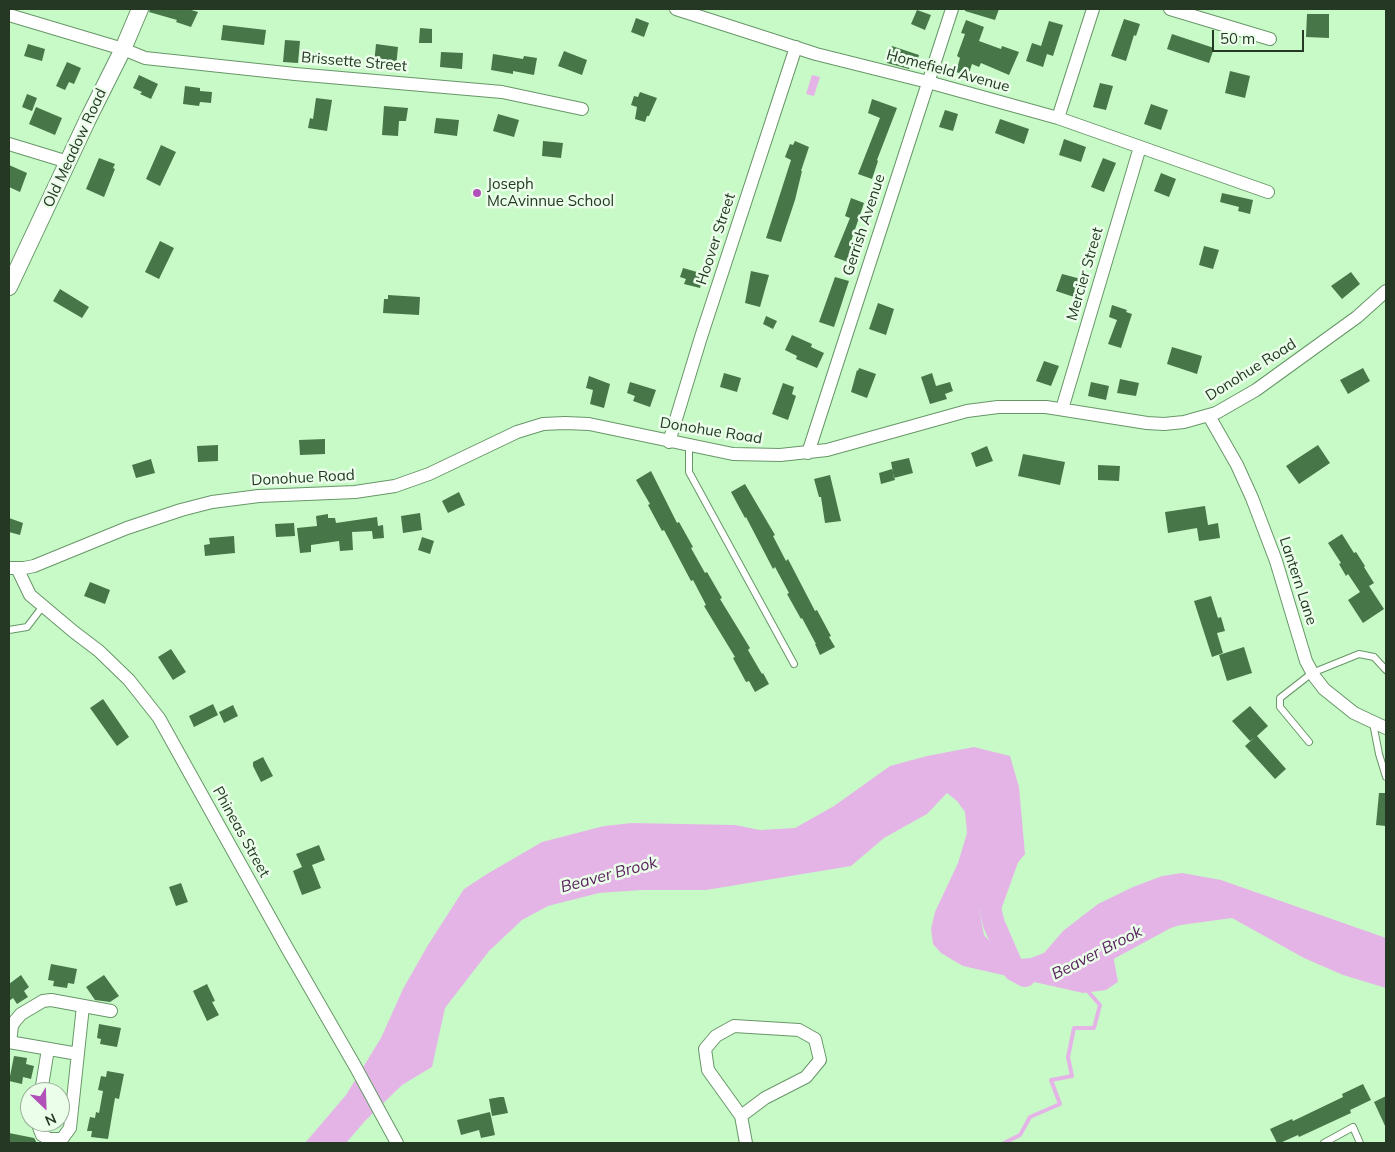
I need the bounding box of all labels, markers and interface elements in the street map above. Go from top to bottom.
scale bar [1215,20,1308,52]
text: 50 m [1220,29,1255,48]
street label: Homefield Avenue [884,46,1012,96]
street label: Brissette Street [300,48,408,76]
street label: Old Meadow Road [40,86,110,210]
street label: Gerrish Avenue [839,172,889,278]
place label: Joseph McAvinnue School [487,175,614,210]
marker: Joseph McAvinnue School [471,187,483,199]
street label: Hoover Street [693,191,739,287]
street label: Mercier Street [1063,225,1107,323]
street label: Donohue Road [1202,335,1300,405]
street label: Donohue Road [659,414,763,448]
street label: Donohue Road [251,466,355,490]
street label: Lantern Lane [1275,535,1321,627]
street label: Phineas Street [209,784,273,880]
water label: Beaver Brook [559,853,659,897]
water label: Beaver Brook [1048,922,1146,984]
north arrow [20,1082,70,1132]
text: N [42,1109,59,1130]

